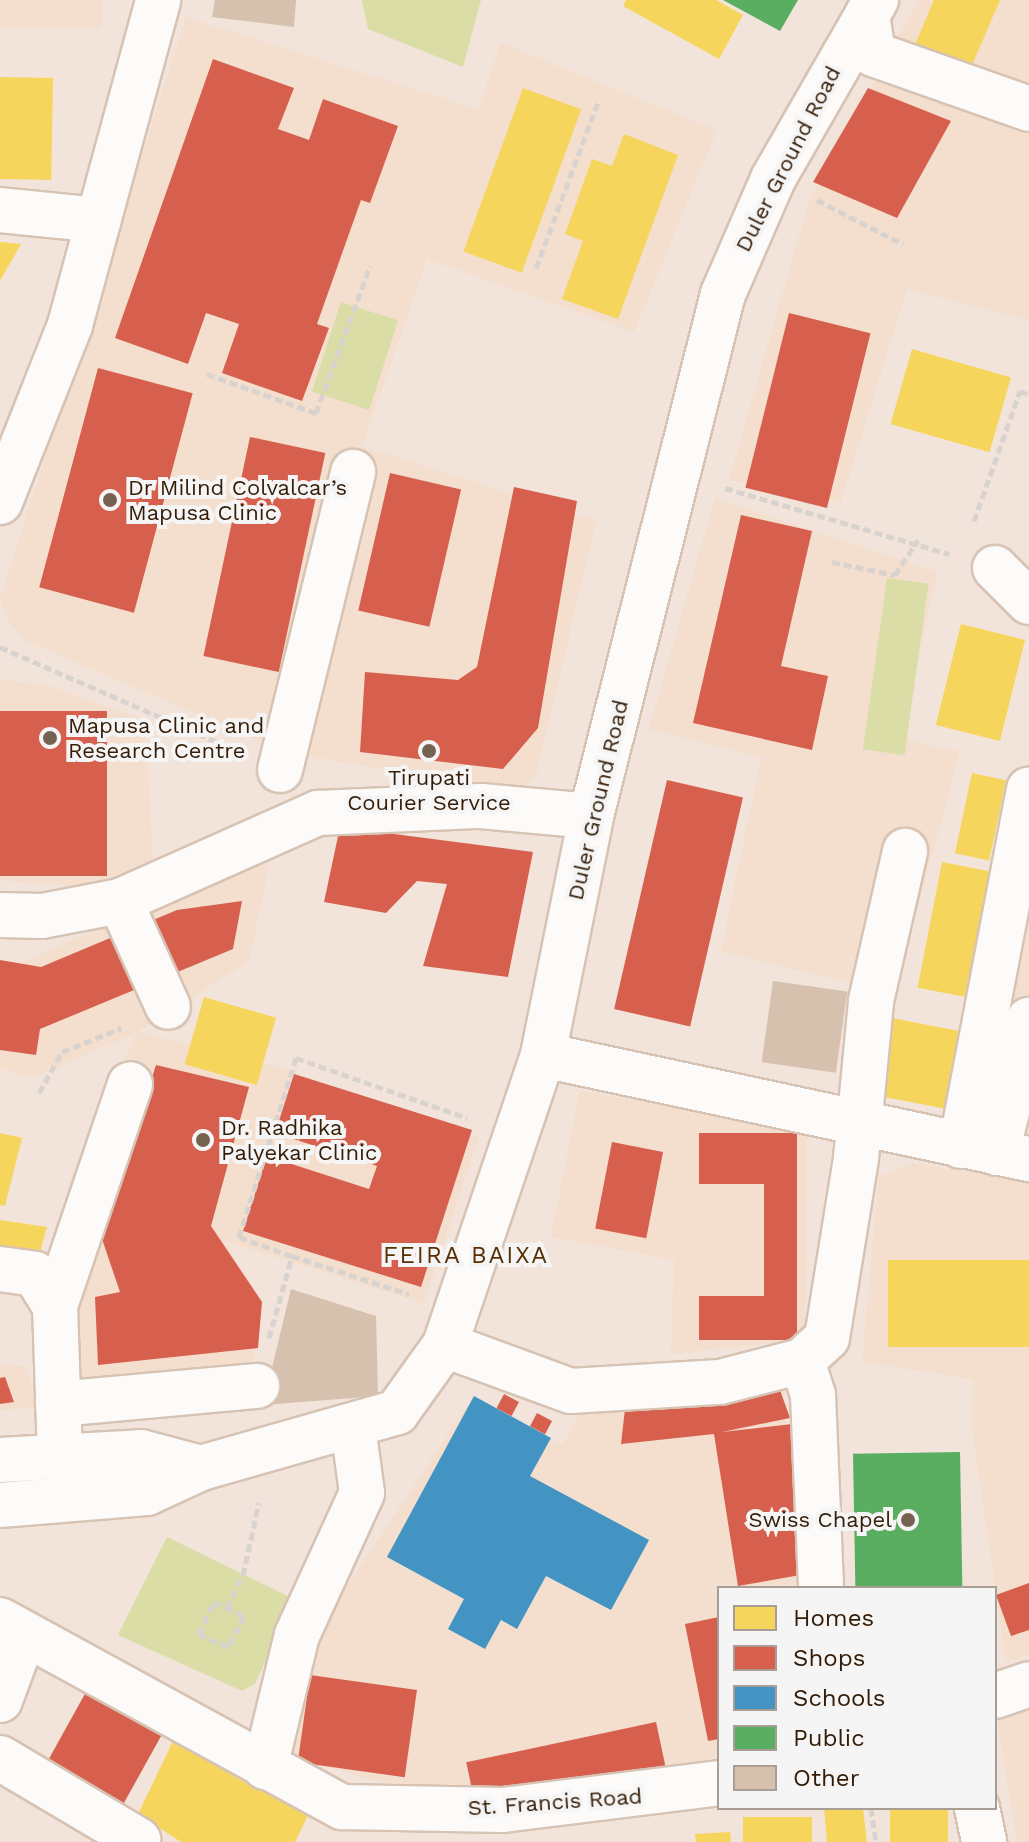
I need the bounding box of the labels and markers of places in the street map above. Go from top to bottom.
place label: Dr Milind Colvalcar’s Mapusa Clinic [128,474,348,526]
marker: Dr Milind Colvalcar’s Mapusa Clinic [99,489,121,511]
place label: Mapusa Clinic and Research Centre [68,712,265,764]
marker: Mapusa Clinic and Research Centre [39,727,61,749]
marker: Tirupati Courier Service [420,742,438,760]
place label: Tirupati Courier Service [347,764,511,816]
place label: Dr. Radhika Palyekar Clinic [221,1114,378,1166]
marker: Dr. Radhika Palyekar Clinic [192,1129,214,1151]
place label: Swiss Chapel [749,1507,892,1533]
marker: Swiss Chapel [899,1511,917,1529]

